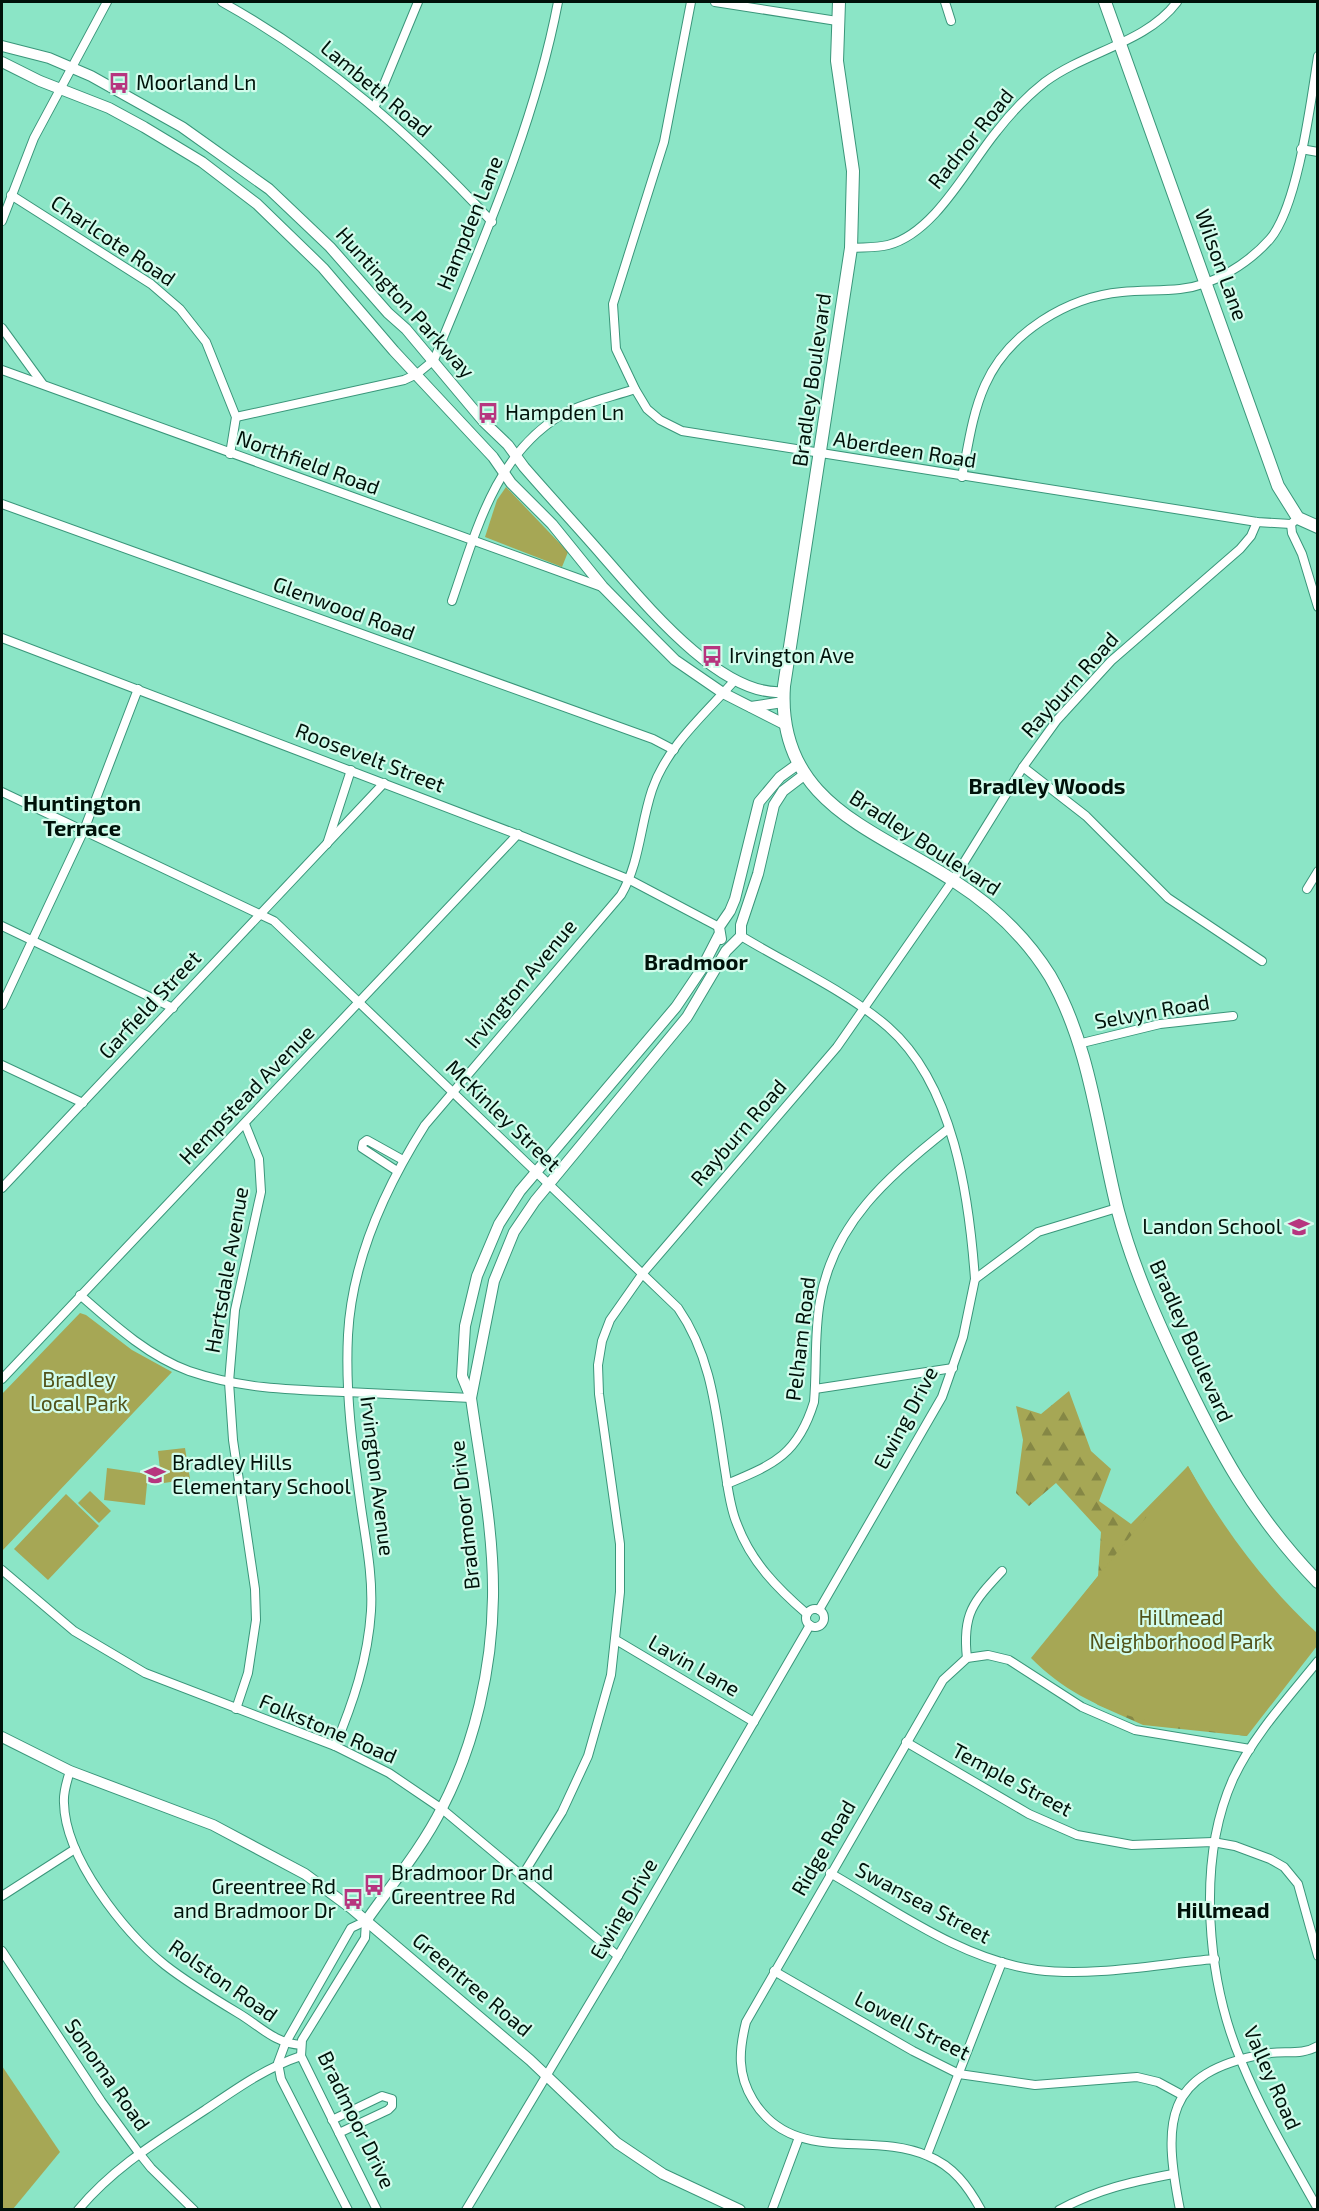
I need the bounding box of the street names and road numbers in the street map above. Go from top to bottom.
street label: Lambeth Road [316,34,438,142]
street label: Radnor Road [922,83,1018,193]
street label: Hampden Lane [430,152,507,293]
street label: Charlcote Road [47,189,181,291]
street label: Wilson Lane [1191,205,1254,324]
street label: Huntington Parkway [332,221,481,383]
street label: Bradley Boulevard [786,291,835,468]
street label: Northfield Road [233,424,384,499]
street label: Aberdeen Road [832,425,978,472]
street label: Glenwood Road [270,570,419,645]
street label: Rayburn Road [1015,626,1123,742]
street label: Roosevelt Street [292,717,449,797]
street label: Bradley Boulevard [846,784,1006,900]
street label: Irvington Avenue [459,913,581,1053]
street label: Garfield Street [93,945,205,1063]
street label: Selvyn Road [1092,988,1211,1033]
street label: Hempstead Avenue [173,1019,319,1169]
street label: McKinley Street [442,1054,567,1176]
street label: Rayburn Road [685,1074,791,1190]
street label: Hartsdale Avenue [199,1185,252,1355]
street label: Bradley Boulevard [1145,1255,1239,1425]
street label: Pelham Road [779,1275,820,1402]
street label: Ewing Drive [867,1362,942,1473]
street label: Irvington Avenue [356,1394,401,1557]
street label: Bradmoor Drive [443,1439,484,1591]
street label: Lavin Lane [645,1629,745,1701]
street label: Folkstone Road [256,1687,401,1768]
street label: Temple Street [948,1737,1077,1821]
street label: Ridge Road [785,1795,860,1899]
street label: Ewing Drive [584,1853,662,1963]
street label: Swansea Street [852,1856,995,1948]
street label: Greentree Road [408,1927,538,2041]
street label: Rolston Road [165,1933,283,2026]
street label: Lowell Street [851,1985,975,2064]
street label: Sonoma Road [60,2013,156,2135]
street label: Valley Road [1239,2022,1307,2133]
street label: Bradmoor Drive [313,2047,401,2192]

